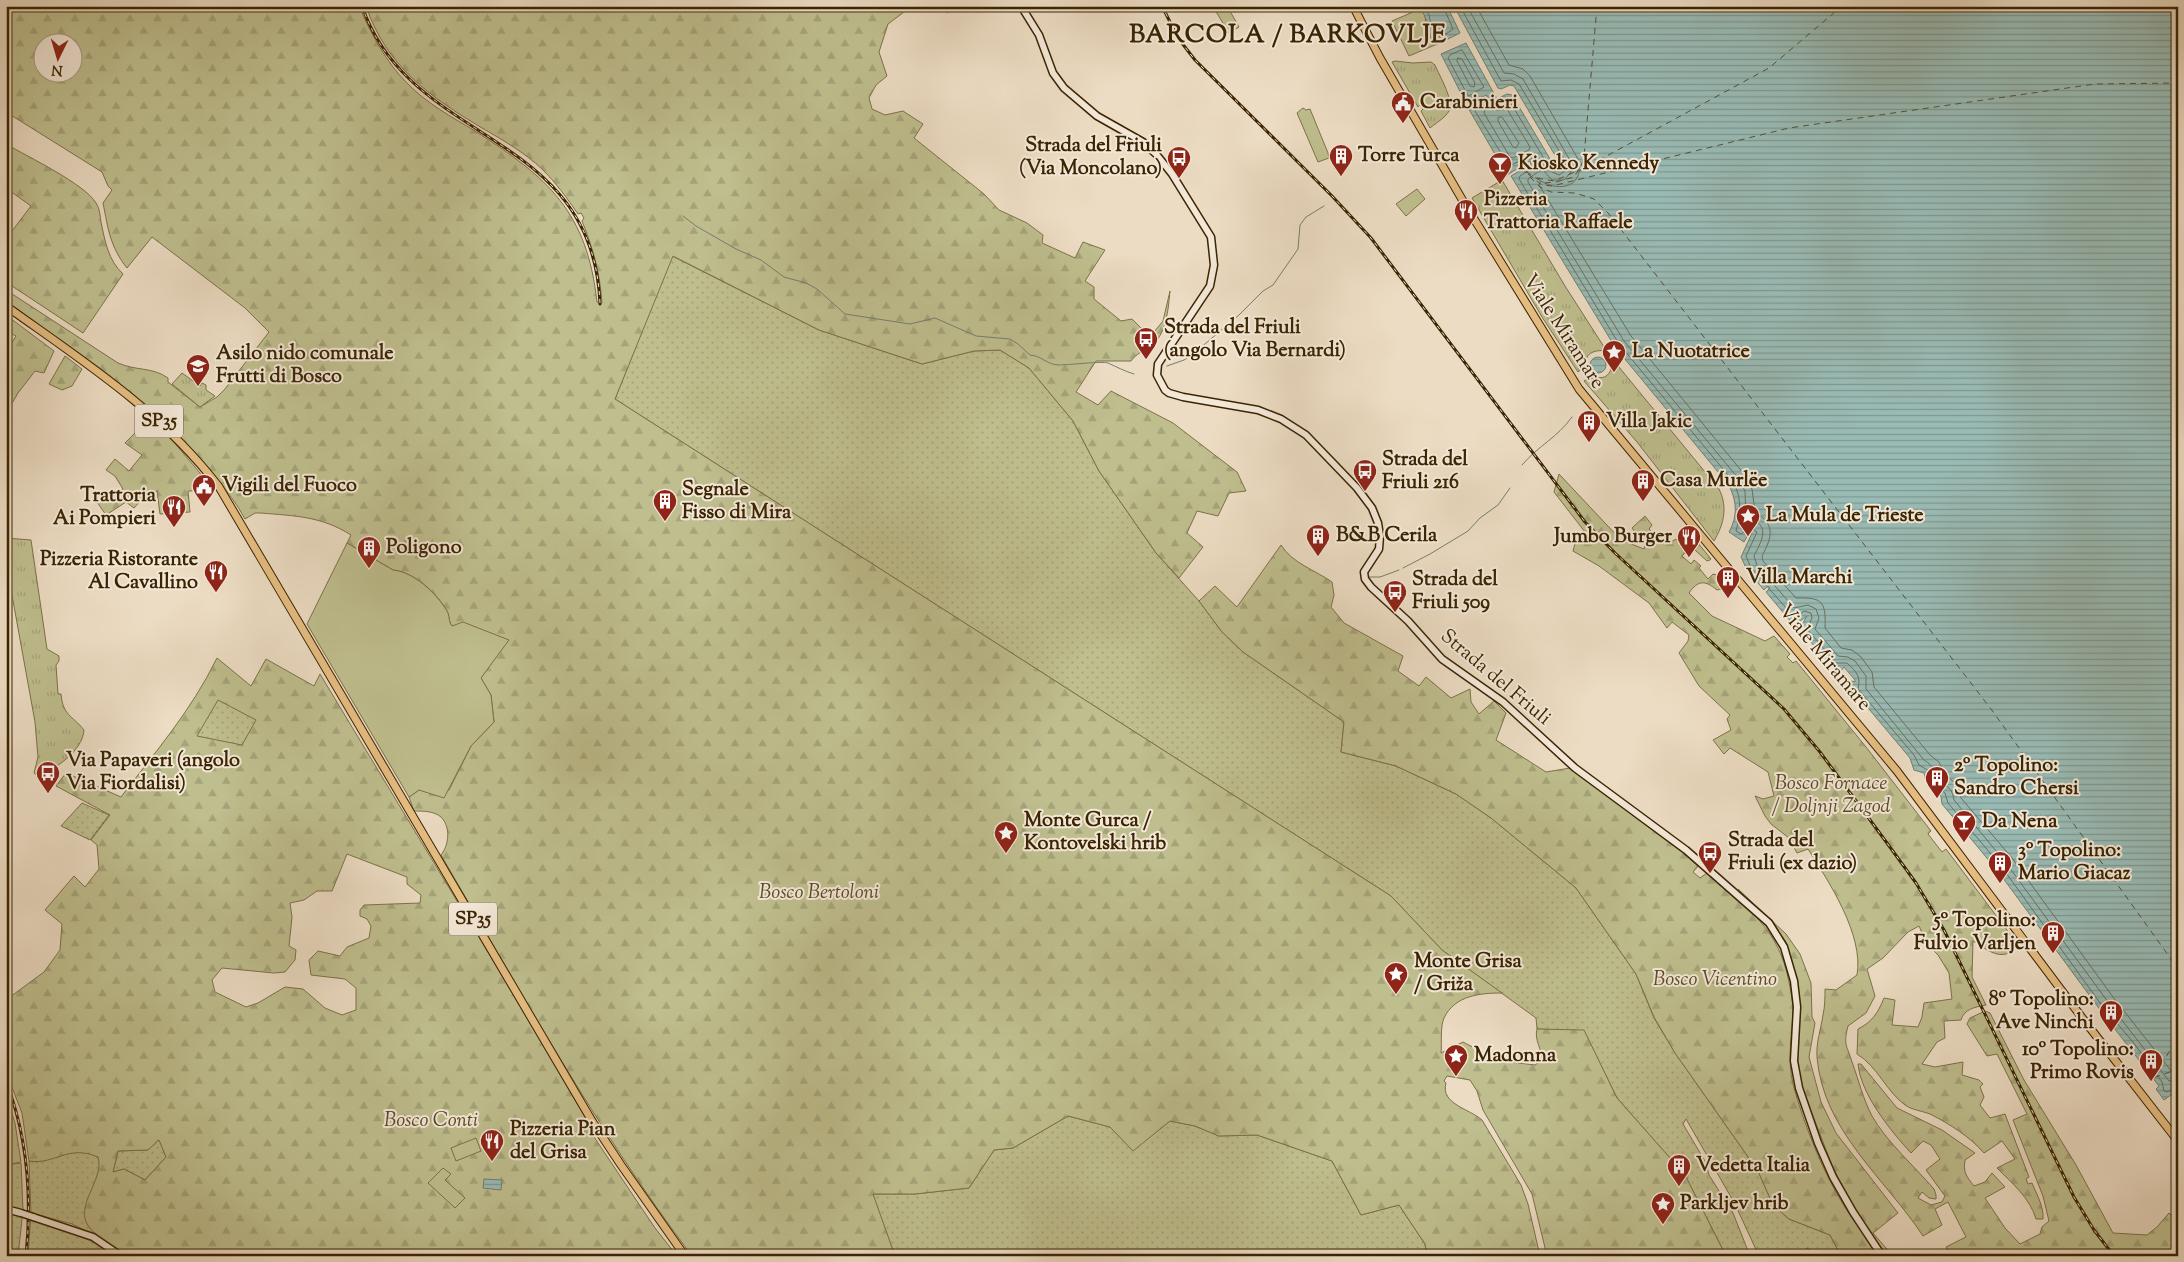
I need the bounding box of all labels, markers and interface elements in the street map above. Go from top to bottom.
district label: BARCOLA / BARKOVLJE [1129,18,1447,54]
north arrow [32,32,82,82]
text: N [51,59,63,79]
place label: Carabinieri [1420,89,1518,118]
public building icon: Carabinieri [1390,90,1416,124]
place label: Strada del Friuli (Via Moncolano) [1019,132,1162,184]
place label: Torre Turca [1358,142,1460,171]
building icon: Torre Turca [1328,143,1354,177]
bus stop icon: Strada del Friuli (Via Moncolano) [1166,145,1192,179]
place label: Kiosko Kennedy [1518,150,1659,179]
bar icon: Kiosko Kennedy [1487,151,1513,185]
place label: Pizzeria Trattoria Raffaele [1484,186,1633,238]
restaurant icon: Pizzeria Trattoria Raffaele [1453,198,1479,232]
street label: Viale Miramare [1515,269,1611,395]
place label: Strada del Friuli (angolo Via Bernardi) [1164,314,1346,366]
bus stop icon: Strada del Friuli (angolo Via Bernardi) [1133,326,1159,360]
place label: La Nuotatrice [1632,338,1750,367]
place icon: La Nuotatrice [1601,339,1627,373]
place label: Asilo nido comunale Frutti di Bosco [216,340,394,392]
school or university icon: Asilo nido comunale Frutti di Bosco [185,353,211,387]
road number: SP35 [135,404,183,438]
place label: Villa Jakic [1606,408,1692,437]
building icon: Villa Jakic [1576,409,1602,443]
place label: Strada del Friuli 216 [1382,446,1468,498]
bus stop icon: Strada del Friuli 216 [1352,458,1378,492]
place label: Casa Murlëe [1660,467,1767,496]
building icon: Casa Murlëe [1630,468,1656,502]
place label: Vigili del Fuoco [222,472,357,501]
public building icon: Vigili del Fuoco [191,473,217,507]
place label: Segnale Fisso di Mira [682,476,792,528]
place label: Trattoria Ai Pompieri [53,482,157,534]
building icon: Segnale Fisso di Mira [652,488,678,522]
restaurant icon: Trattoria Ai Pompieri [161,494,187,528]
place label: La Mula de Trieste [1766,502,1924,531]
place icon: La Mula de Trieste [1735,503,1761,537]
place label: B&B Cerila [1336,522,1438,551]
building icon: B&B Cerila [1305,523,1331,557]
place label: Jumbo Burger [1552,523,1672,552]
restaurant icon: Jumbo Burger [1676,524,1702,558]
place label: Poligono [386,534,462,563]
building icon: Poligono [356,535,382,569]
place label: Pizzeria Ristorante Al Cavallino [40,546,198,598]
restaurant icon: Pizzeria Ristorante Al Cavallino [203,559,229,593]
place label: Villa Marchi [1746,564,1853,593]
building icon: Villa Marchi [1715,565,1741,599]
place label: Strada del Friuli 509 [1412,566,1498,618]
bus stop icon: Strada del Friuli 509 [1382,579,1408,613]
street label: Viale Miramare [1771,598,1877,718]
street label: Strada del Friuli [1433,623,1557,733]
place label: Via Papaveri (angolo Via Fiordalisi) [66,747,240,799]
place label: 2º Topolino: Sandro Chersi [1954,752,2079,804]
bus stop icon: Via Papaveri (angolo Via Fiordalisi) [35,760,61,794]
building icon: 2º Topolino: Sandro Chersi [1924,765,1950,799]
park label: Bosco Fornace / Doljnji Zagod [1772,770,1891,822]
place label: Monte Gurca / Kontovelski hrib [1024,807,1166,859]
place label: Da Nena [1982,808,2058,837]
bar icon: Da Nena [1951,809,1977,843]
place icon: Monte Gurca / Kontovelski hrib [993,820,1019,854]
place label: Strada del Friuli (ex dazio) [1728,827,1857,879]
place label: 3º Topolino: Mario Giacaz [2018,837,2131,889]
bus stop icon: Strada del Friuli (ex dazio) [1697,840,1723,874]
building icon: 3º Topolino: Mario Giacaz [1987,850,2013,884]
park label: Bosco Bertoloni [759,879,879,908]
road number: SP35 [449,902,497,936]
place label: 5º Topolino: Fulvio Varljen [1914,907,2036,959]
building icon: 5º Topolino: Fulvio Varljen [2040,920,2066,954]
place label: Monte Grisa / Griža [1414,948,1522,1000]
place icon: Monte Grisa / Griža [1383,961,1409,995]
park label: Bosco Vicentino [1653,966,1777,995]
place label: 8º Topolino: Ave Ninchi [1989,986,2094,1038]
building icon: 8º Topolino: Ave Ninchi [2098,999,2124,1033]
place label: 10º Topolino: Primo Rovis [2022,1036,2134,1088]
place label: Madonna [1474,1042,1557,1071]
place icon: Madonna [1443,1043,1469,1077]
building icon: 10º Topolino: Primo Rovis [2138,1048,2164,1082]
park label: Bosco Conti [384,1107,478,1136]
place label: Pizzeria Pian del Grisa [510,1116,616,1168]
restaurant icon: Pizzeria Pian del Grisa [479,1128,505,1162]
place label: Vedetta Italia [1696,1152,1811,1181]
building icon: Vedetta Italia [1666,1153,1692,1187]
place label: Parkljev hrib [1680,1190,1788,1219]
place icon: Parkljev hrib [1650,1191,1676,1225]

